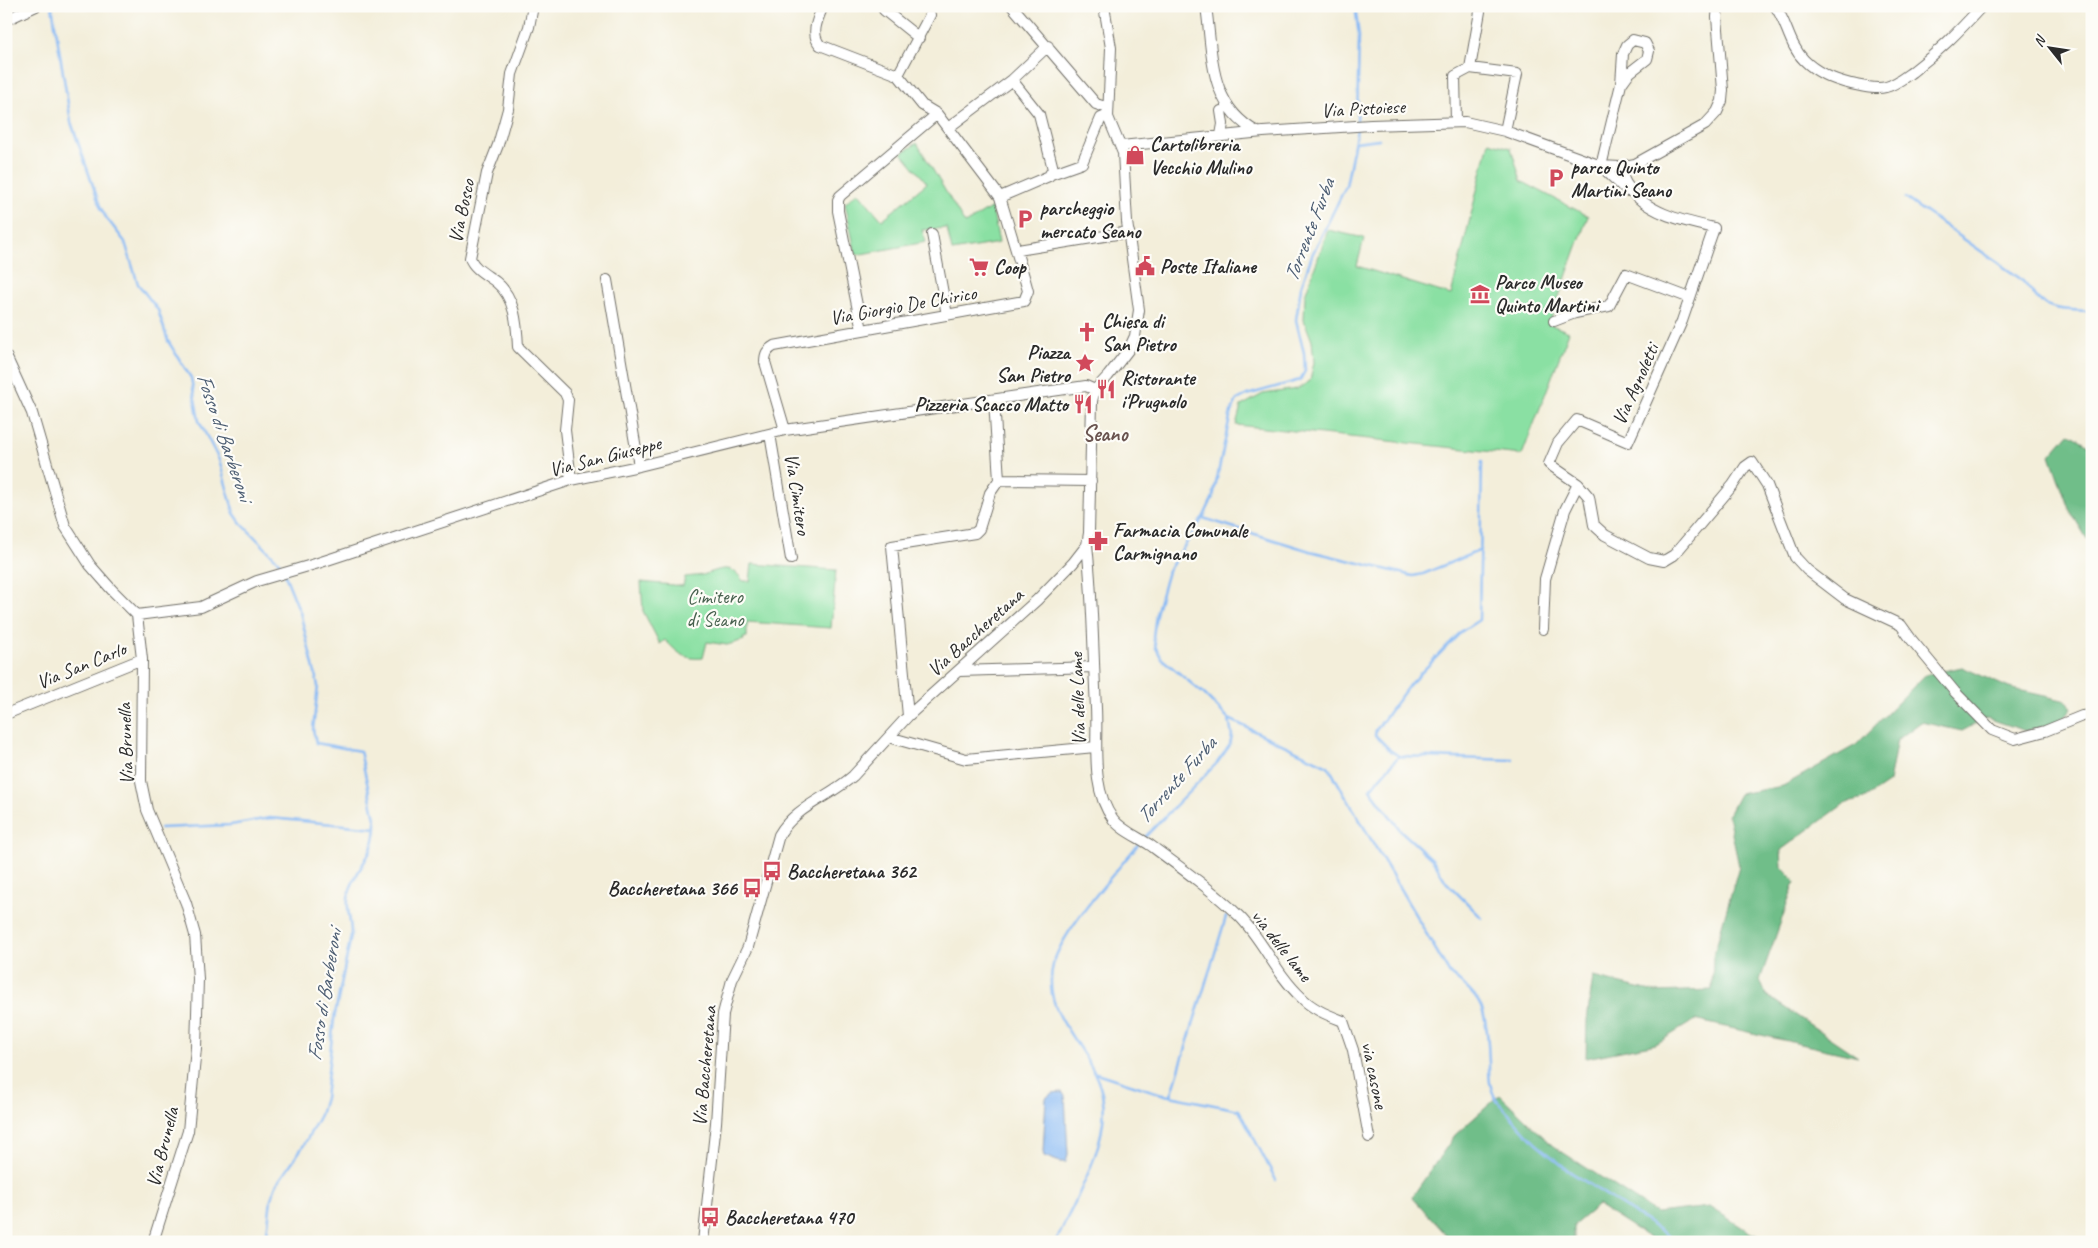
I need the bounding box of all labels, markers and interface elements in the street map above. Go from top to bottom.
north arrow [2026,22,2076,72]
text: N [2030,32,2050,50]
street label: Via Pistoiese [1321,94,1407,123]
place label: Cartolibreria Vecchio Mulino [1150,132,1253,180]
shop icon: Cartolibreria Vecchio Mulino [1124,144,1146,166]
place label: parco Quinto Martini Seano [1571,155,1673,203]
parking icon: parco Quinto Martini Seano [1545,167,1567,189]
water label: Torrente Furba [1278,173,1341,285]
street label: Via Bosco [443,176,481,245]
place label: parcheggio mercato Seano [1040,196,1142,244]
parking icon: parcheggio mercato Seano [1014,208,1036,230]
place label: Poste Italiane [1160,254,1257,279]
place label: Coop [994,255,1027,280]
public building icon: Poste Italiane [1134,255,1156,277]
supermarket icon: Coop [968,256,990,278]
place label: Parco Museo Quinto Martini [1495,270,1601,318]
street label: Via Giorgio De Chirico [828,280,979,331]
museum icon: Parco Museo Quinto Martini [1469,283,1491,305]
place label: Chiesa di San Pietro [1102,309,1178,357]
church icon: Chiesa di San Pietro [1076,321,1098,343]
street label: Via Agnoletti [1606,338,1665,429]
place label: Piazza San Pietro [996,340,1072,388]
place icon: Piazza San Pietro [1074,352,1096,374]
place label: Ristorante i'Prugnolo [1121,366,1197,414]
water label: Fosso di Barberoni [191,370,261,509]
restaurant icon: Ristorante i'Prugnolo [1095,378,1117,400]
place label: Pizzeria Scacco Matto [914,392,1070,417]
restaurant icon: Pizzeria Scacco Matto [1072,393,1094,415]
district label: Seano [1083,420,1129,448]
street label: Via San Giuseppe [547,430,665,482]
street label: Via Cimitero [779,452,816,538]
place label: Farmacia Comunale Carmignano [1113,518,1249,566]
pharmacy icon: Farmacia Comunale Carmignano [1087,530,1109,552]
street label: Via Baccheretana [922,582,1030,682]
park label: Cimitero di Seano [687,584,744,632]
street label: Via San Carlo [33,636,131,695]
street label: Via delle Lame [1063,651,1092,746]
street label: Via Brunella [112,701,139,785]
water label: Torrente Furba [1130,729,1223,829]
place label: Baccheretana 362 [787,859,918,884]
bus stop icon: Baccheretana 362 [761,860,783,882]
place label: Baccheretana 366 [608,876,739,901]
bus stop icon: Baccheretana 366 [741,877,763,899]
street label: via delle lame [1246,904,1319,988]
water label: Fosso di Barberoni [301,922,348,1063]
street label: Via Baccheretana [687,1004,722,1127]
street label: via casone [1355,1039,1394,1112]
street label: Via Brunella [140,1103,185,1190]
place label: Baccheretana 470 [725,1205,855,1230]
bus stop icon: Baccheretana 470 [699,1206,721,1228]

